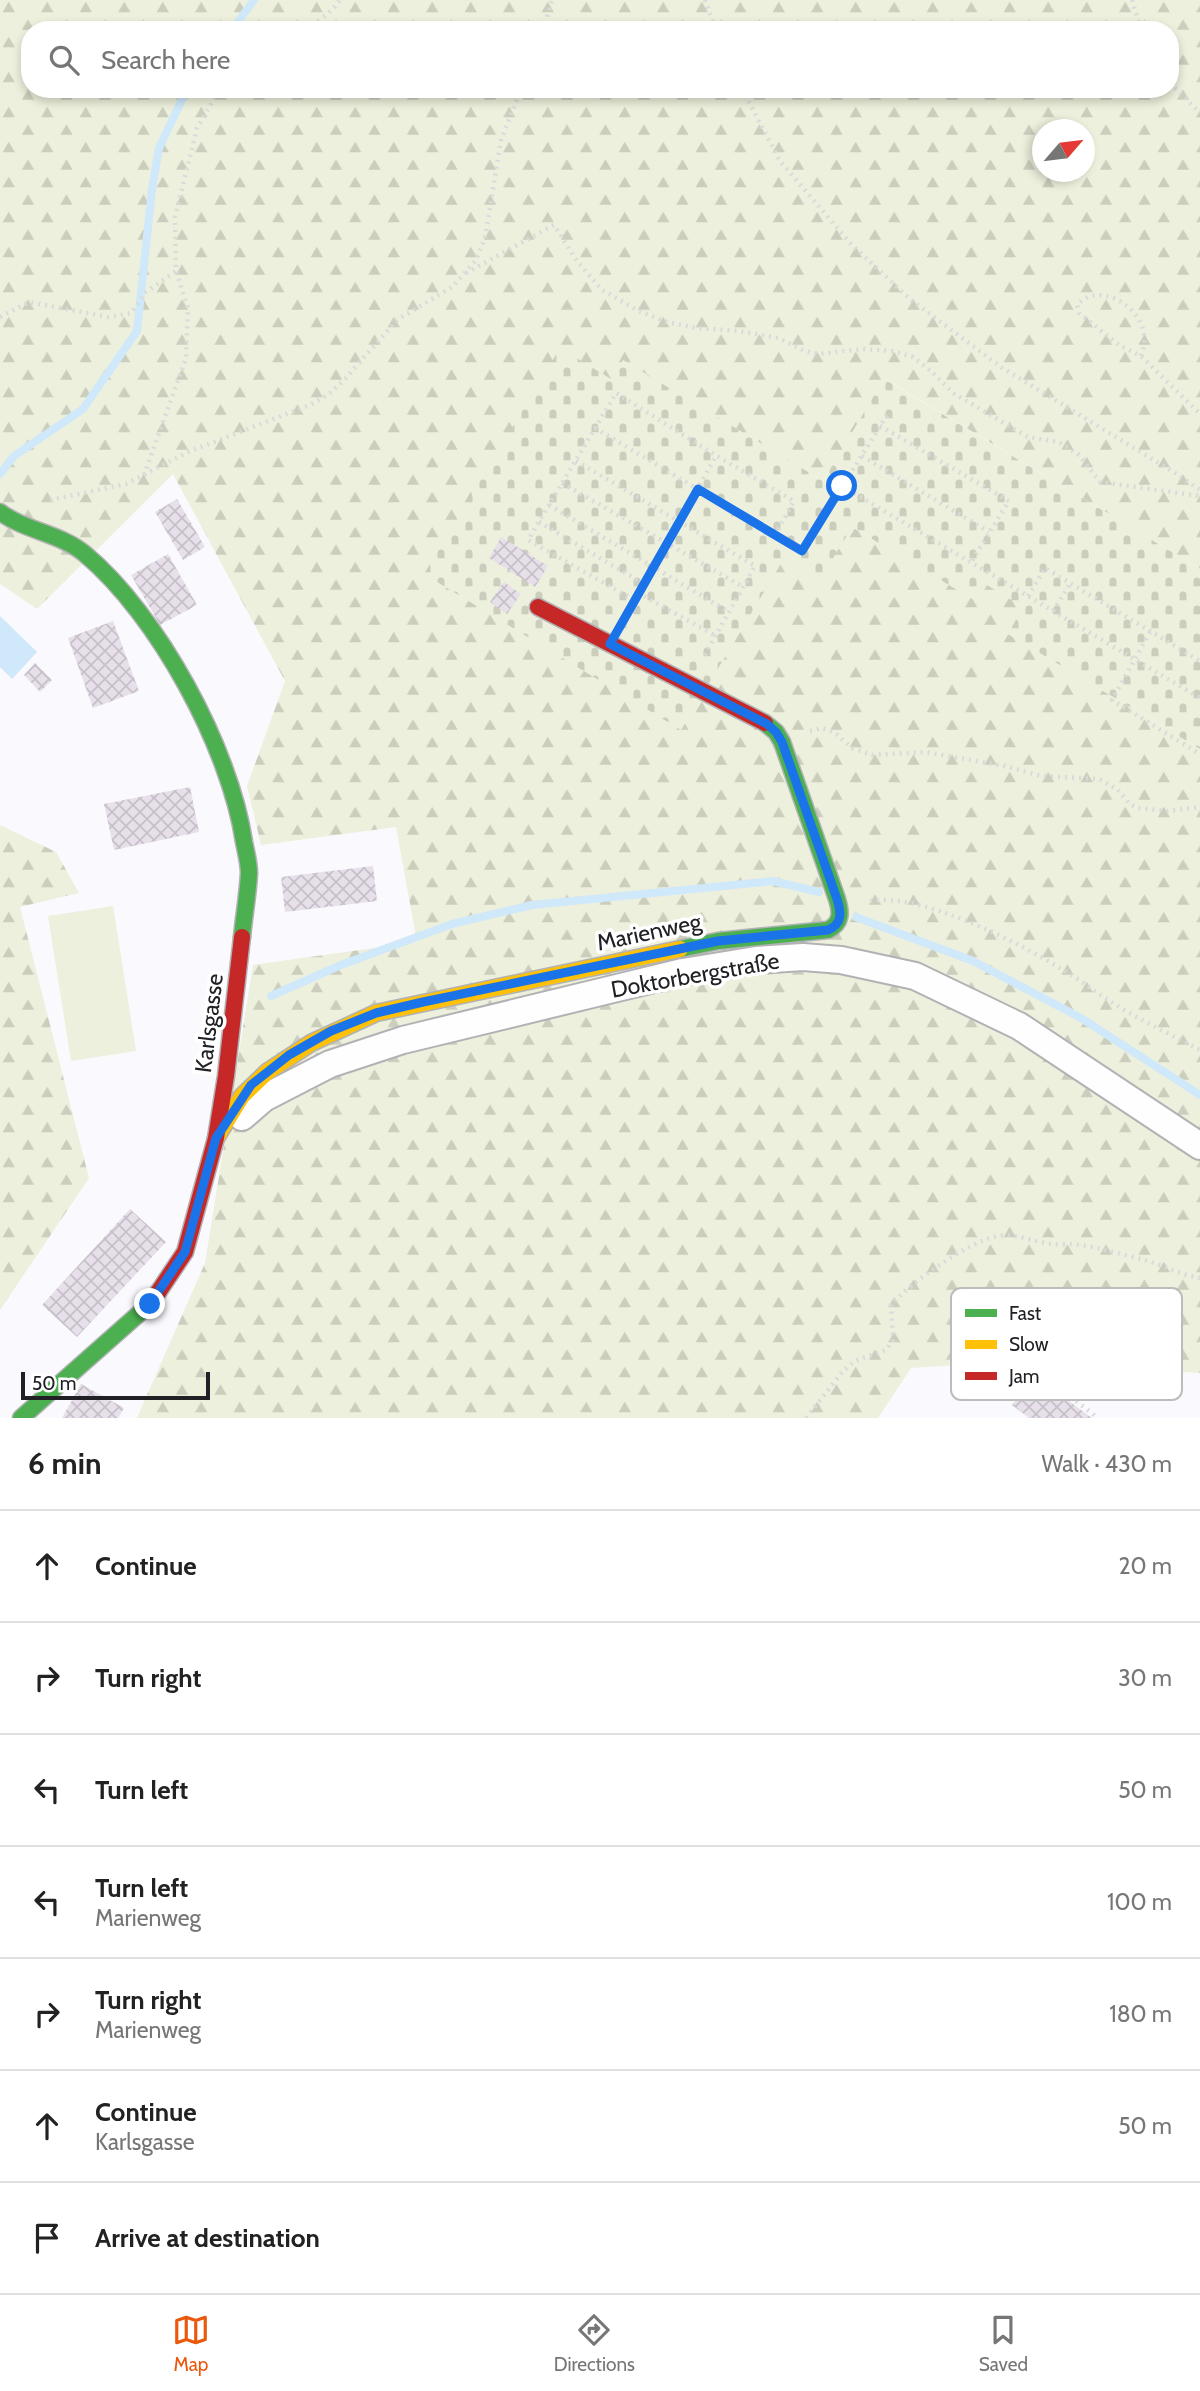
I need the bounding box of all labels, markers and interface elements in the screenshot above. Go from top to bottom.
search box [21,21,1179,98]
icon: search [45,41,83,79]
text: Search here [101,44,230,76]
north arrow [1032,119,1095,182]
route start [826,470,857,501]
street label: Marienweg [594,907,704,957]
street label: Doktorbergstraße [609,946,782,1004]
street label: Karlsgasse [189,972,229,1074]
route end [134,1288,165,1319]
legend [951,1288,1182,1400]
text: Fast [1009,1302,1042,1325]
text: Slow [1009,1333,1049,1356]
text: Jam [1008,1365,1039,1388]
scale bar [21,1369,210,1401]
text: 50 m [32,1372,76,1395]
text: 6 min [28,1445,101,1482]
text: Walk · 430 m [1041,1450,1172,1478]
icon: ahead [28,1547,66,1585]
text: Continue [95,1550,197,1582]
text: 20 m [1119,1552,1172,1580]
icon: right [28,1659,66,1697]
text: Turn right [95,1662,201,1694]
text: 30 m [1118,1664,1172,1692]
icon: left [28,1771,66,1809]
text: Turn left [95,1774,188,1806]
text: 50 m [1118,1776,1172,1804]
text: Turn left [95,1872,188,1904]
icon: left [28,1883,66,1921]
text: 100 m [1107,1888,1172,1916]
text: Marienweg [95,1904,201,1932]
text: Turn right [95,1984,201,2016]
icon: right [28,1995,66,2033]
text: 180 m [1109,2000,1172,2028]
text: Marienweg [95,2016,201,2044]
text: Continue [95,2096,197,2128]
icon: ahead [28,2107,66,2145]
text: 50 m [1118,2112,1172,2140]
text: Karlsgasse [95,2128,195,2156]
icon: arrive [28,2219,66,2257]
text: Arrive at destination [95,2222,320,2254]
tab: Map [172,2311,210,2376]
tab: Directions [554,2311,635,2376]
tab: Saved [979,2311,1028,2376]

